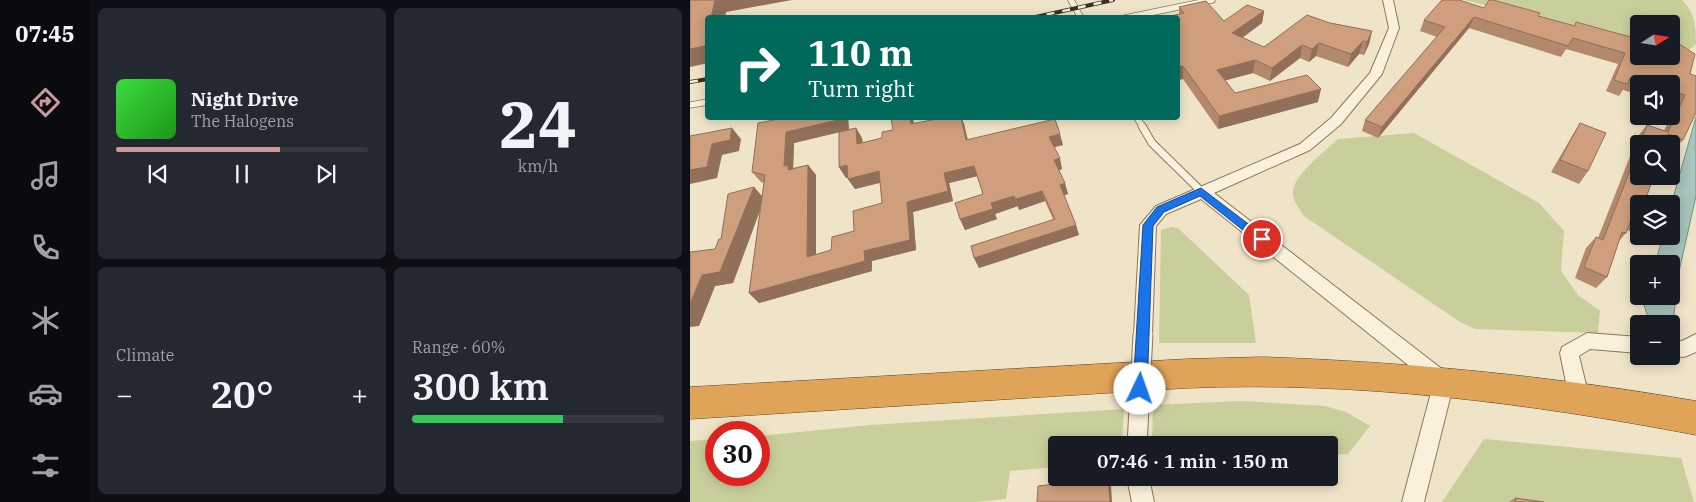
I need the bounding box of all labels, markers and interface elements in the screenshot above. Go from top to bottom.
north arrow [1630,15,1680,65]
map controls [1630,15,1680,365]
text: 07:45 [15,19,75,48]
text: 110 m [808,30,913,76]
icon: right [725,35,790,100]
text: Turn right [808,74,915,103]
button: sound [1630,75,1680,125]
text: 24 [499,81,577,166]
icon: directions [28,85,63,120]
text: Night Drive [191,87,299,111]
text: The Halogens [191,111,294,131]
button: search [1630,135,1680,185]
text: km/h [518,156,558,176]
icon: music [28,158,63,193]
icon: previous [144,160,172,188]
icon: pause [228,160,256,188]
icon: next [312,160,340,188]
button: layers [1630,195,1680,245]
pin [1241,218,1283,260]
icon: arrive [1248,225,1276,253]
icon: phone [28,230,63,265]
button: + [1630,255,1680,305]
icon: climate [28,303,63,338]
button: − [1630,315,1680,365]
text: Range · 60% [412,337,505,357]
text: Climate [116,345,174,365]
text: 300 km [412,361,549,410]
position arrow [1113,362,1165,414]
text: 20° [210,369,274,418]
icon: car [28,376,63,411]
text: − [116,376,133,413]
text: + [351,376,368,413]
speed limit sign: 30 [705,421,770,486]
icon: filters [28,448,63,483]
text: 07:46 · 1 min · 150 m [1097,449,1289,473]

